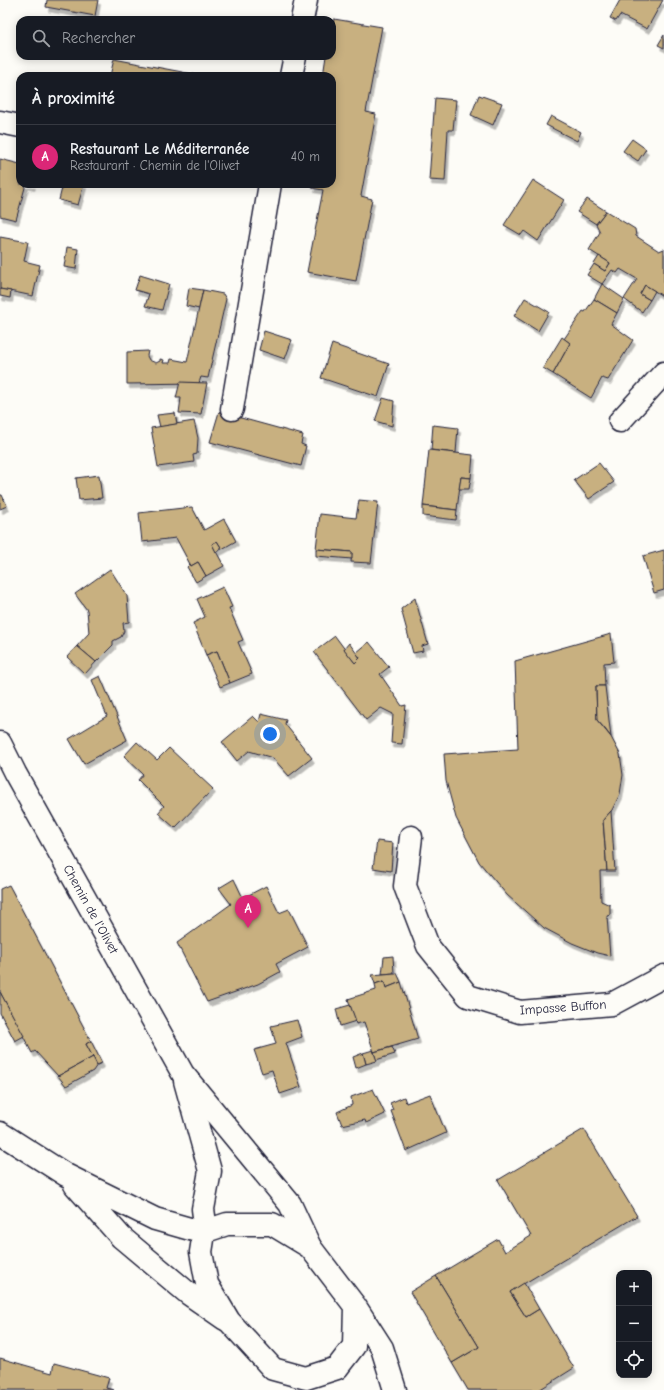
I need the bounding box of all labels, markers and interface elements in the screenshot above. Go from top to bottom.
search box [16,16,336,60]
icon: search [30,27,52,49]
text: Rechercher [62,29,135,47]
text: À proximité [32,89,115,108]
text: Restaurant Le Méditerranée [70,140,249,158]
text: A [41,149,49,164]
text: 40 m [291,149,320,164]
text: Restaurant · Chemin de l'Olivet [70,158,239,173]
your location [260,724,280,744]
street label: Chemin de l'Olivet [60,862,122,957]
pin: A [235,895,261,928]
street label: Impasse Buffon [519,996,607,1018]
map controls [616,1270,652,1378]
button: + [616,1270,652,1306]
button: − [616,1306,652,1342]
button: locate [616,1342,652,1378]

